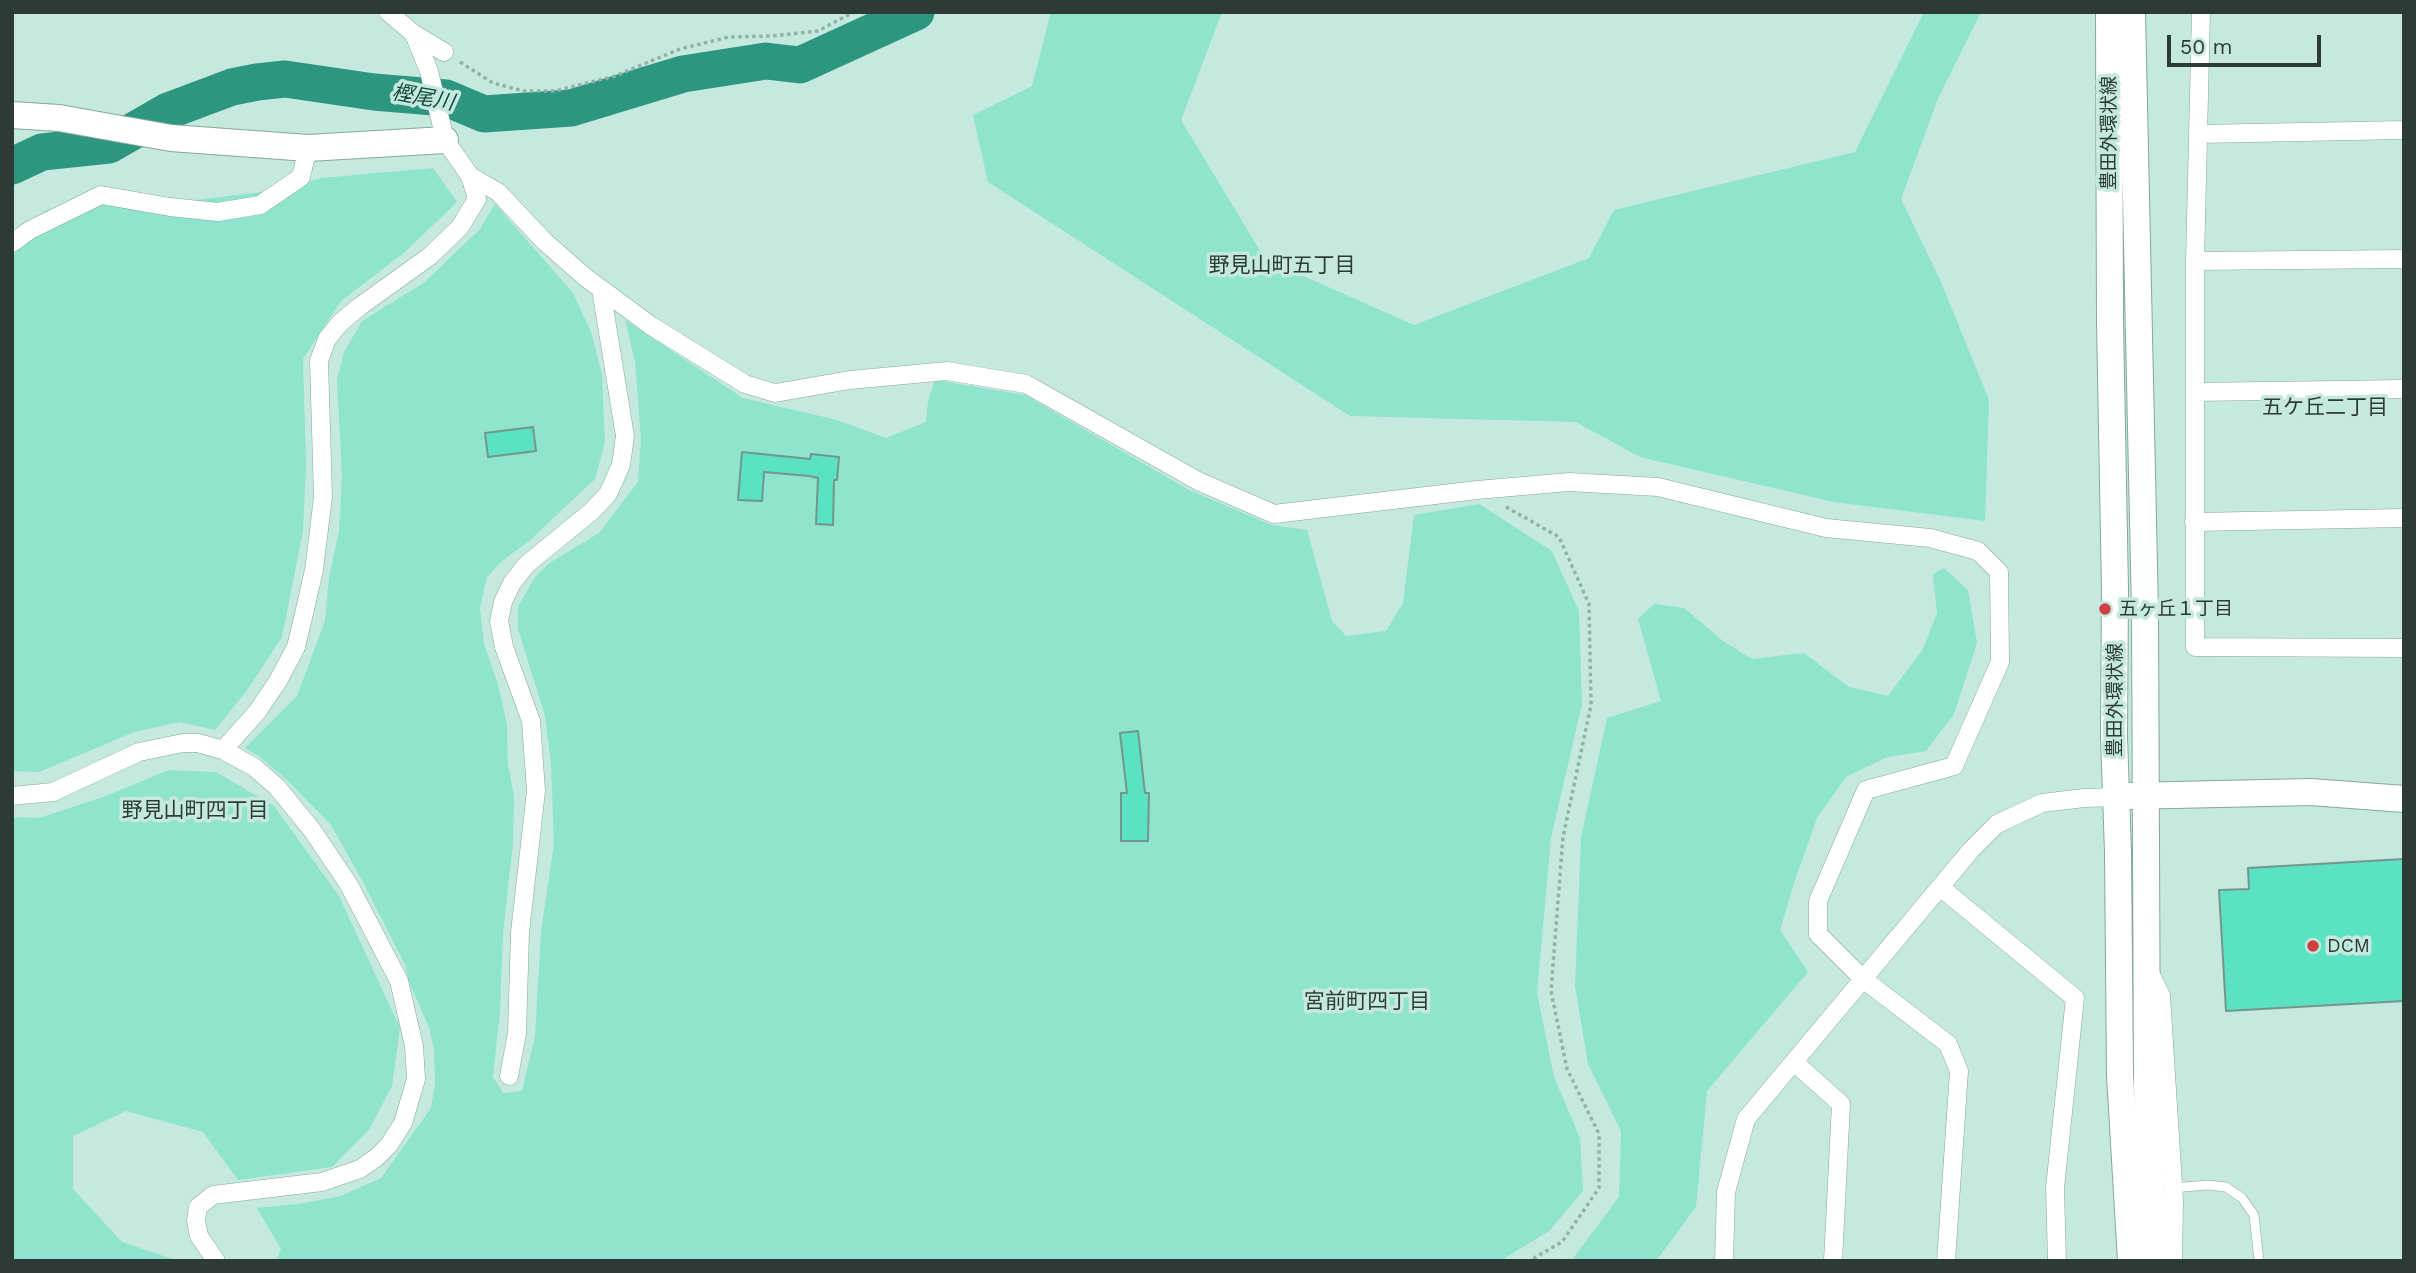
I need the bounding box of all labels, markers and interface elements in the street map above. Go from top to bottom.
scale bar [2171,21,2325,65]
text: 50 m [2180,34,2232,59]
street label: 豊田外環状線 [2098,76,2120,190]
water label: 樫尾川 [390,80,456,116]
district label: 野見山町五丁目 [1209,253,1355,279]
district label: 五ケ丘二丁目 [2262,395,2388,421]
place label: 五ヶ丘１丁目 [2119,598,2233,620]
marker: 五ヶ丘１丁目 [2097,601,2113,617]
street label: 豊田外環状線 [2104,643,2126,757]
district label: 野見山町四丁目 [122,798,268,824]
place label: DCM [2327,935,2370,957]
marker: DCM [2305,938,2321,954]
district label: 宮前町四丁目 [1304,989,1430,1015]

